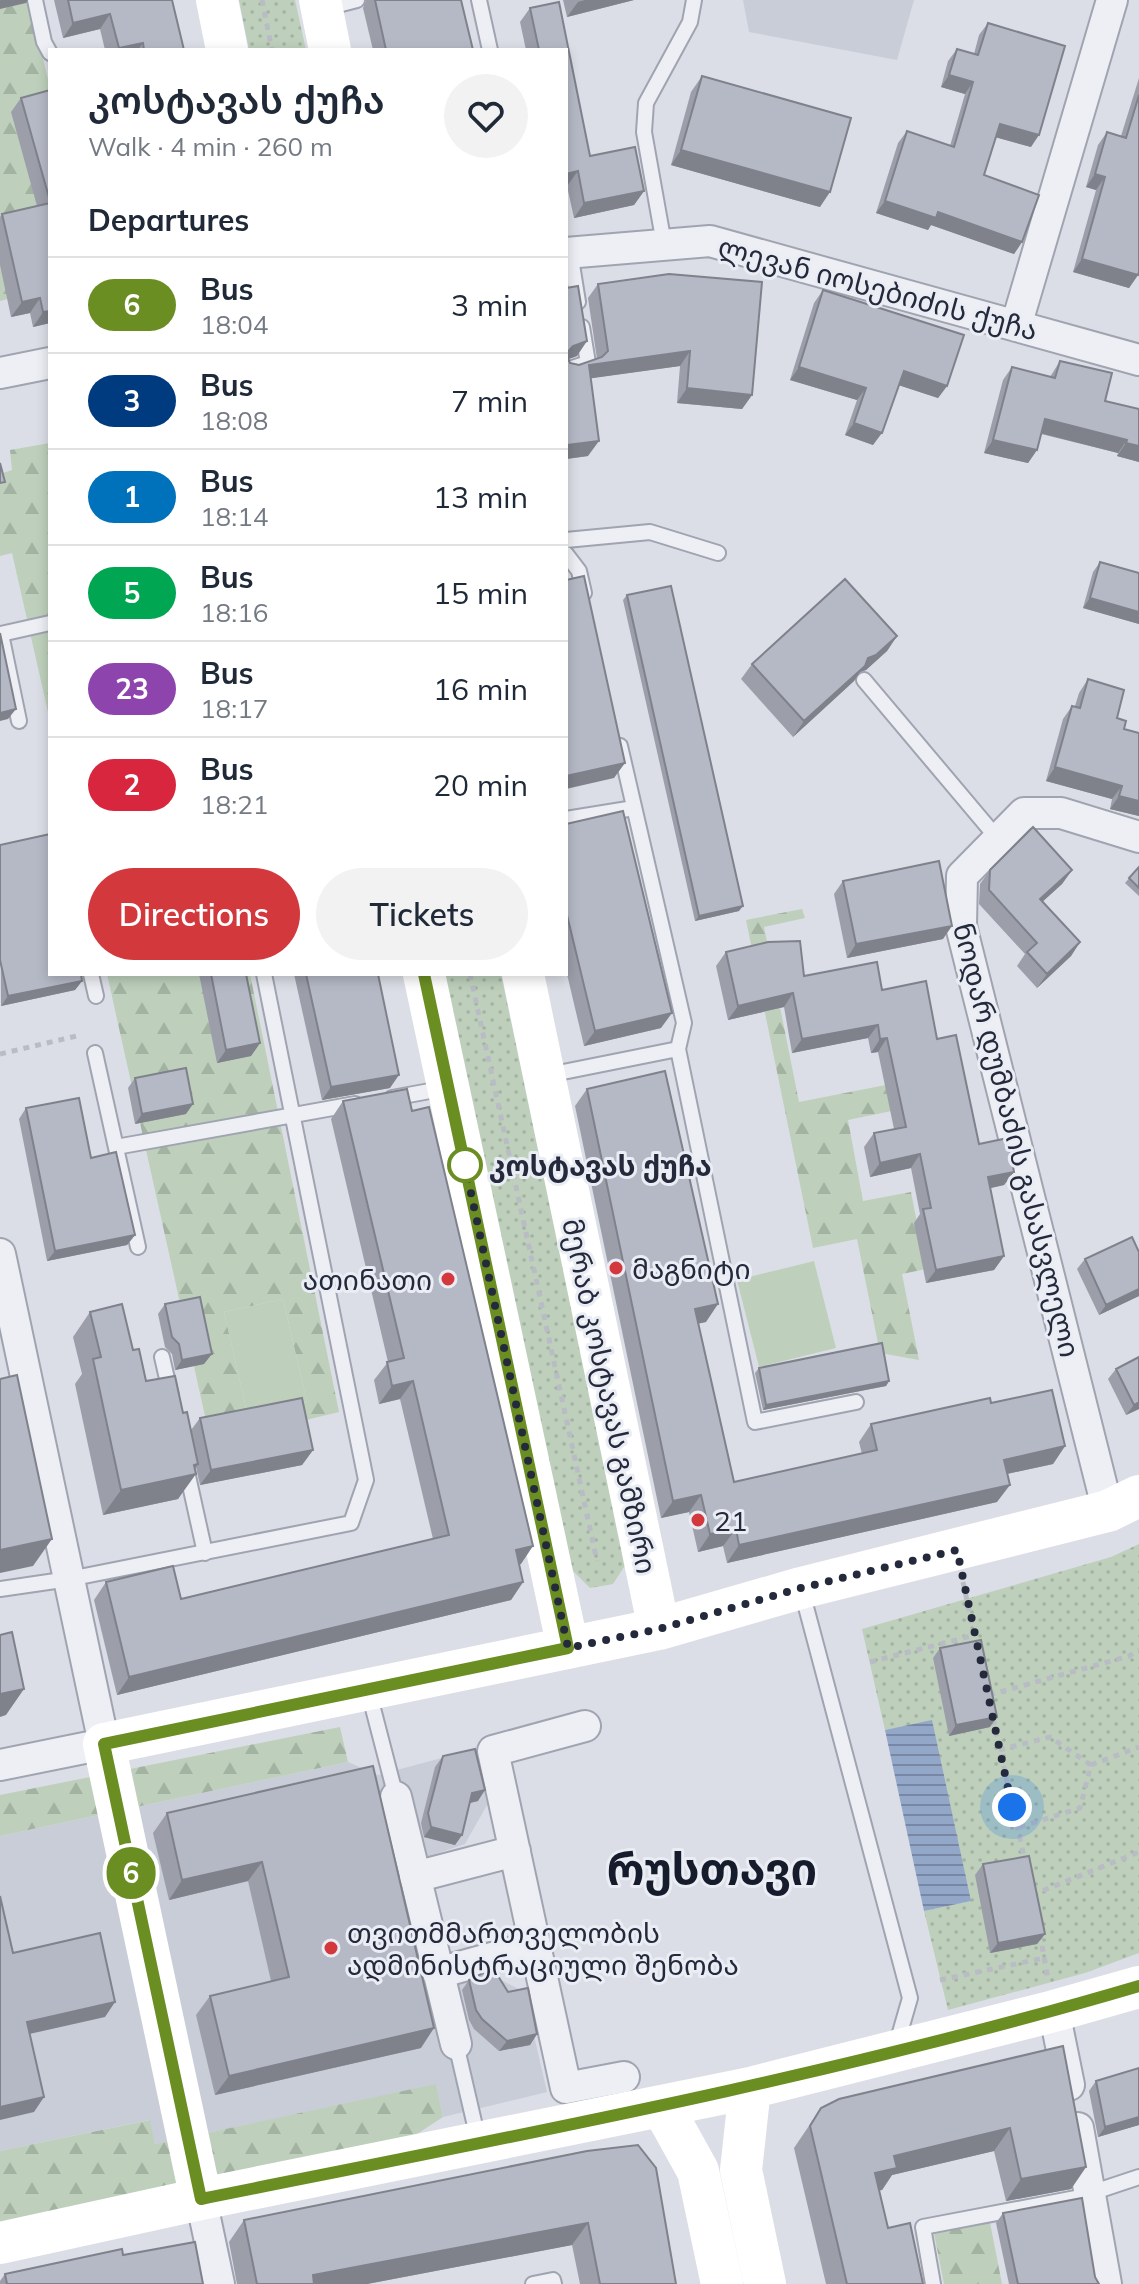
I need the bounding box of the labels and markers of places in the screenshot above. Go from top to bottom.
marker: კოსტავას ქუჩა [448,1148,482,1182]
place label: კოსტავას ქუჩა [489,1148,712,1183]
place label: მაგნიტი [632,1251,750,1286]
marker: მაგნიტი [607,1259,625,1277]
place label: ათინათი [303,1262,432,1297]
marker: ათინათი [439,1270,457,1288]
place label: 21 [714,1503,748,1538]
marker: 21 [689,1511,707,1529]
place label: თვითმმართველობის ადმინისტრაციული შენობა [347,1915,739,1982]
marker: თვითმმართველობის ადმინისტრაციული შენობა [322,1939,340,1957]

